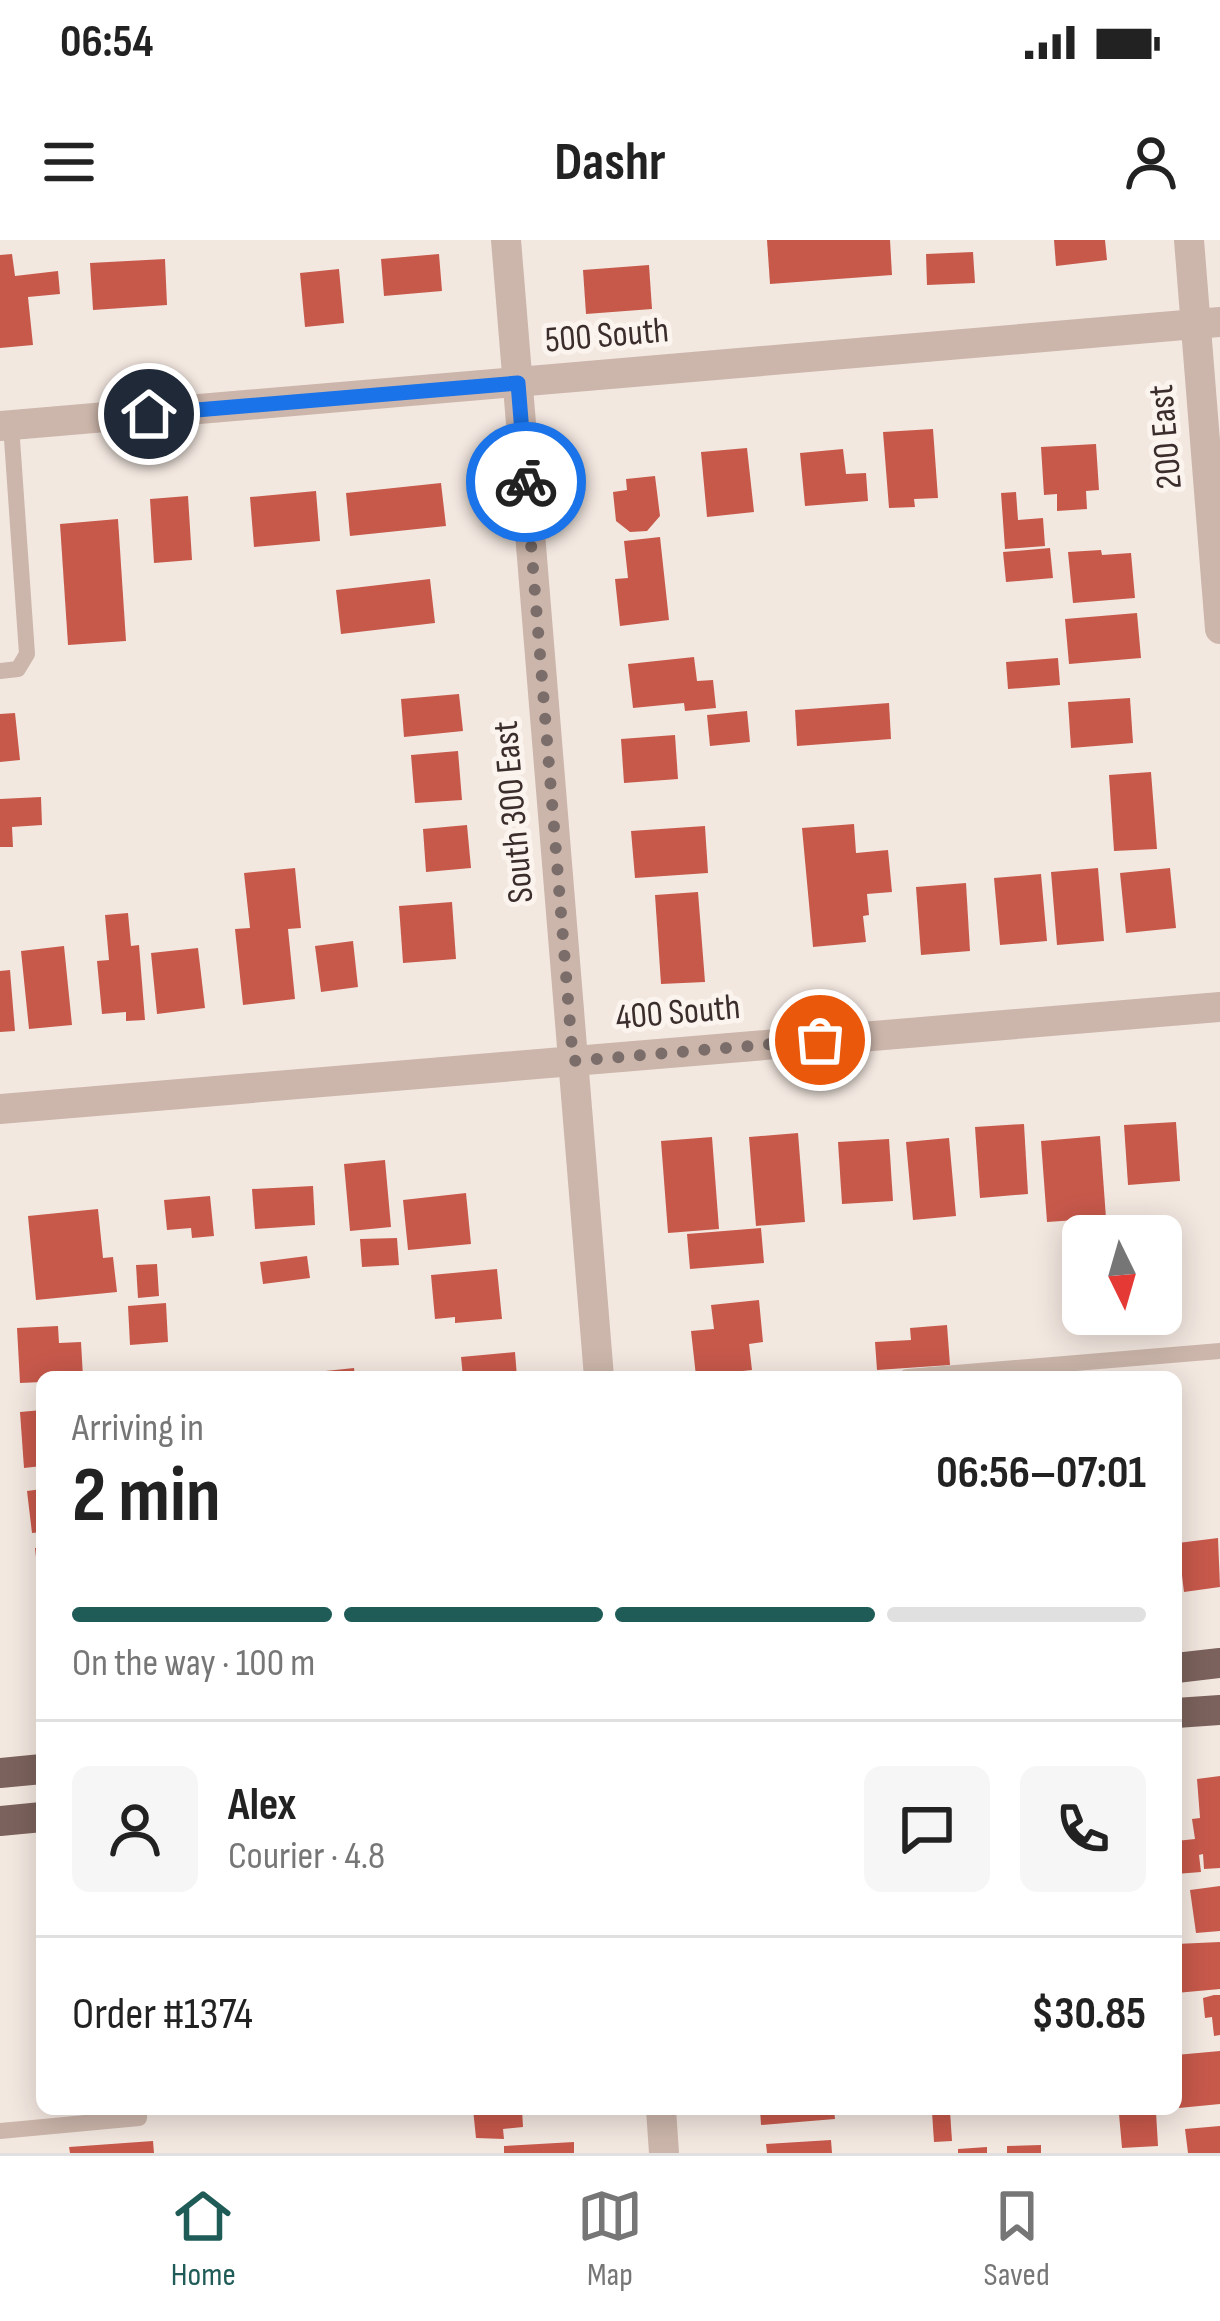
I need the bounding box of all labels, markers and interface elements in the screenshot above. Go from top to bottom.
text: 06:54 [60,15,153,70]
icon: menu [36,129,102,195]
icon: person [1118,129,1184,195]
text: Dashr [554,130,666,195]
street label: 500 South [543,309,671,363]
pin [98,363,200,465]
icon: home [116,381,182,447]
street label: 200 East [1140,383,1192,491]
courier [466,422,586,542]
icon: bike [493,449,559,515]
street label: South 300 East [485,719,543,905]
street label: 400 South [614,986,742,1040]
pin [769,989,871,1091]
icon: bag [787,1007,853,1073]
north arrow [1062,1215,1182,1335]
map controls [1062,1215,1182,1335]
text: Arriving in [72,1405,204,1452]
text: 06:56–07:01 [936,1446,1146,1501]
text: 2 min [72,1450,221,1543]
text: On the way · 100 m [72,1640,315,1687]
button: person [72,1766,198,1892]
button: chat [864,1766,990,1892]
button: phone [1020,1766,1146,1892]
text: Alex [228,1778,296,1833]
text: Courier · 4.8 [228,1833,385,1880]
text: Order #1374 [72,1987,253,2042]
text: $30.85 [1031,1987,1146,2042]
tab: Home [170,2183,236,2295]
tab: Map [577,2183,643,2295]
tab: Saved [984,2183,1050,2295]

